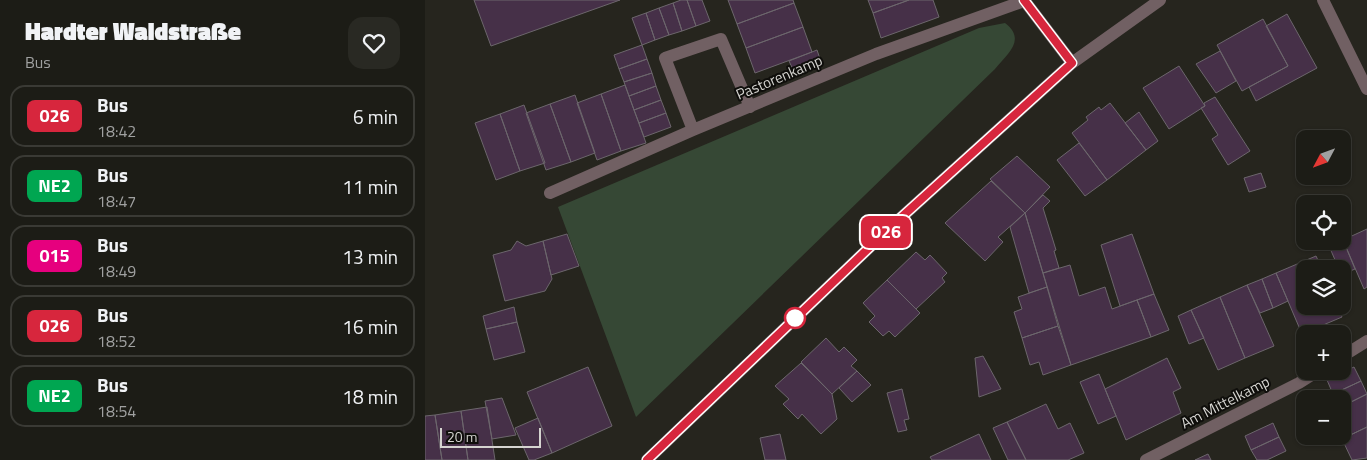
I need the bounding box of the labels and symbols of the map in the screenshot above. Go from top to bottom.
street label: Pastorenkamp [732,48,826,106]
north arrow [1296,130,1351,185]
line badge: 026 [857,216,915,248]
unlabelled marker [784,307,806,329]
street label: Am Mittelkamp [1176,370,1274,434]
scale bar [440,425,541,448]

